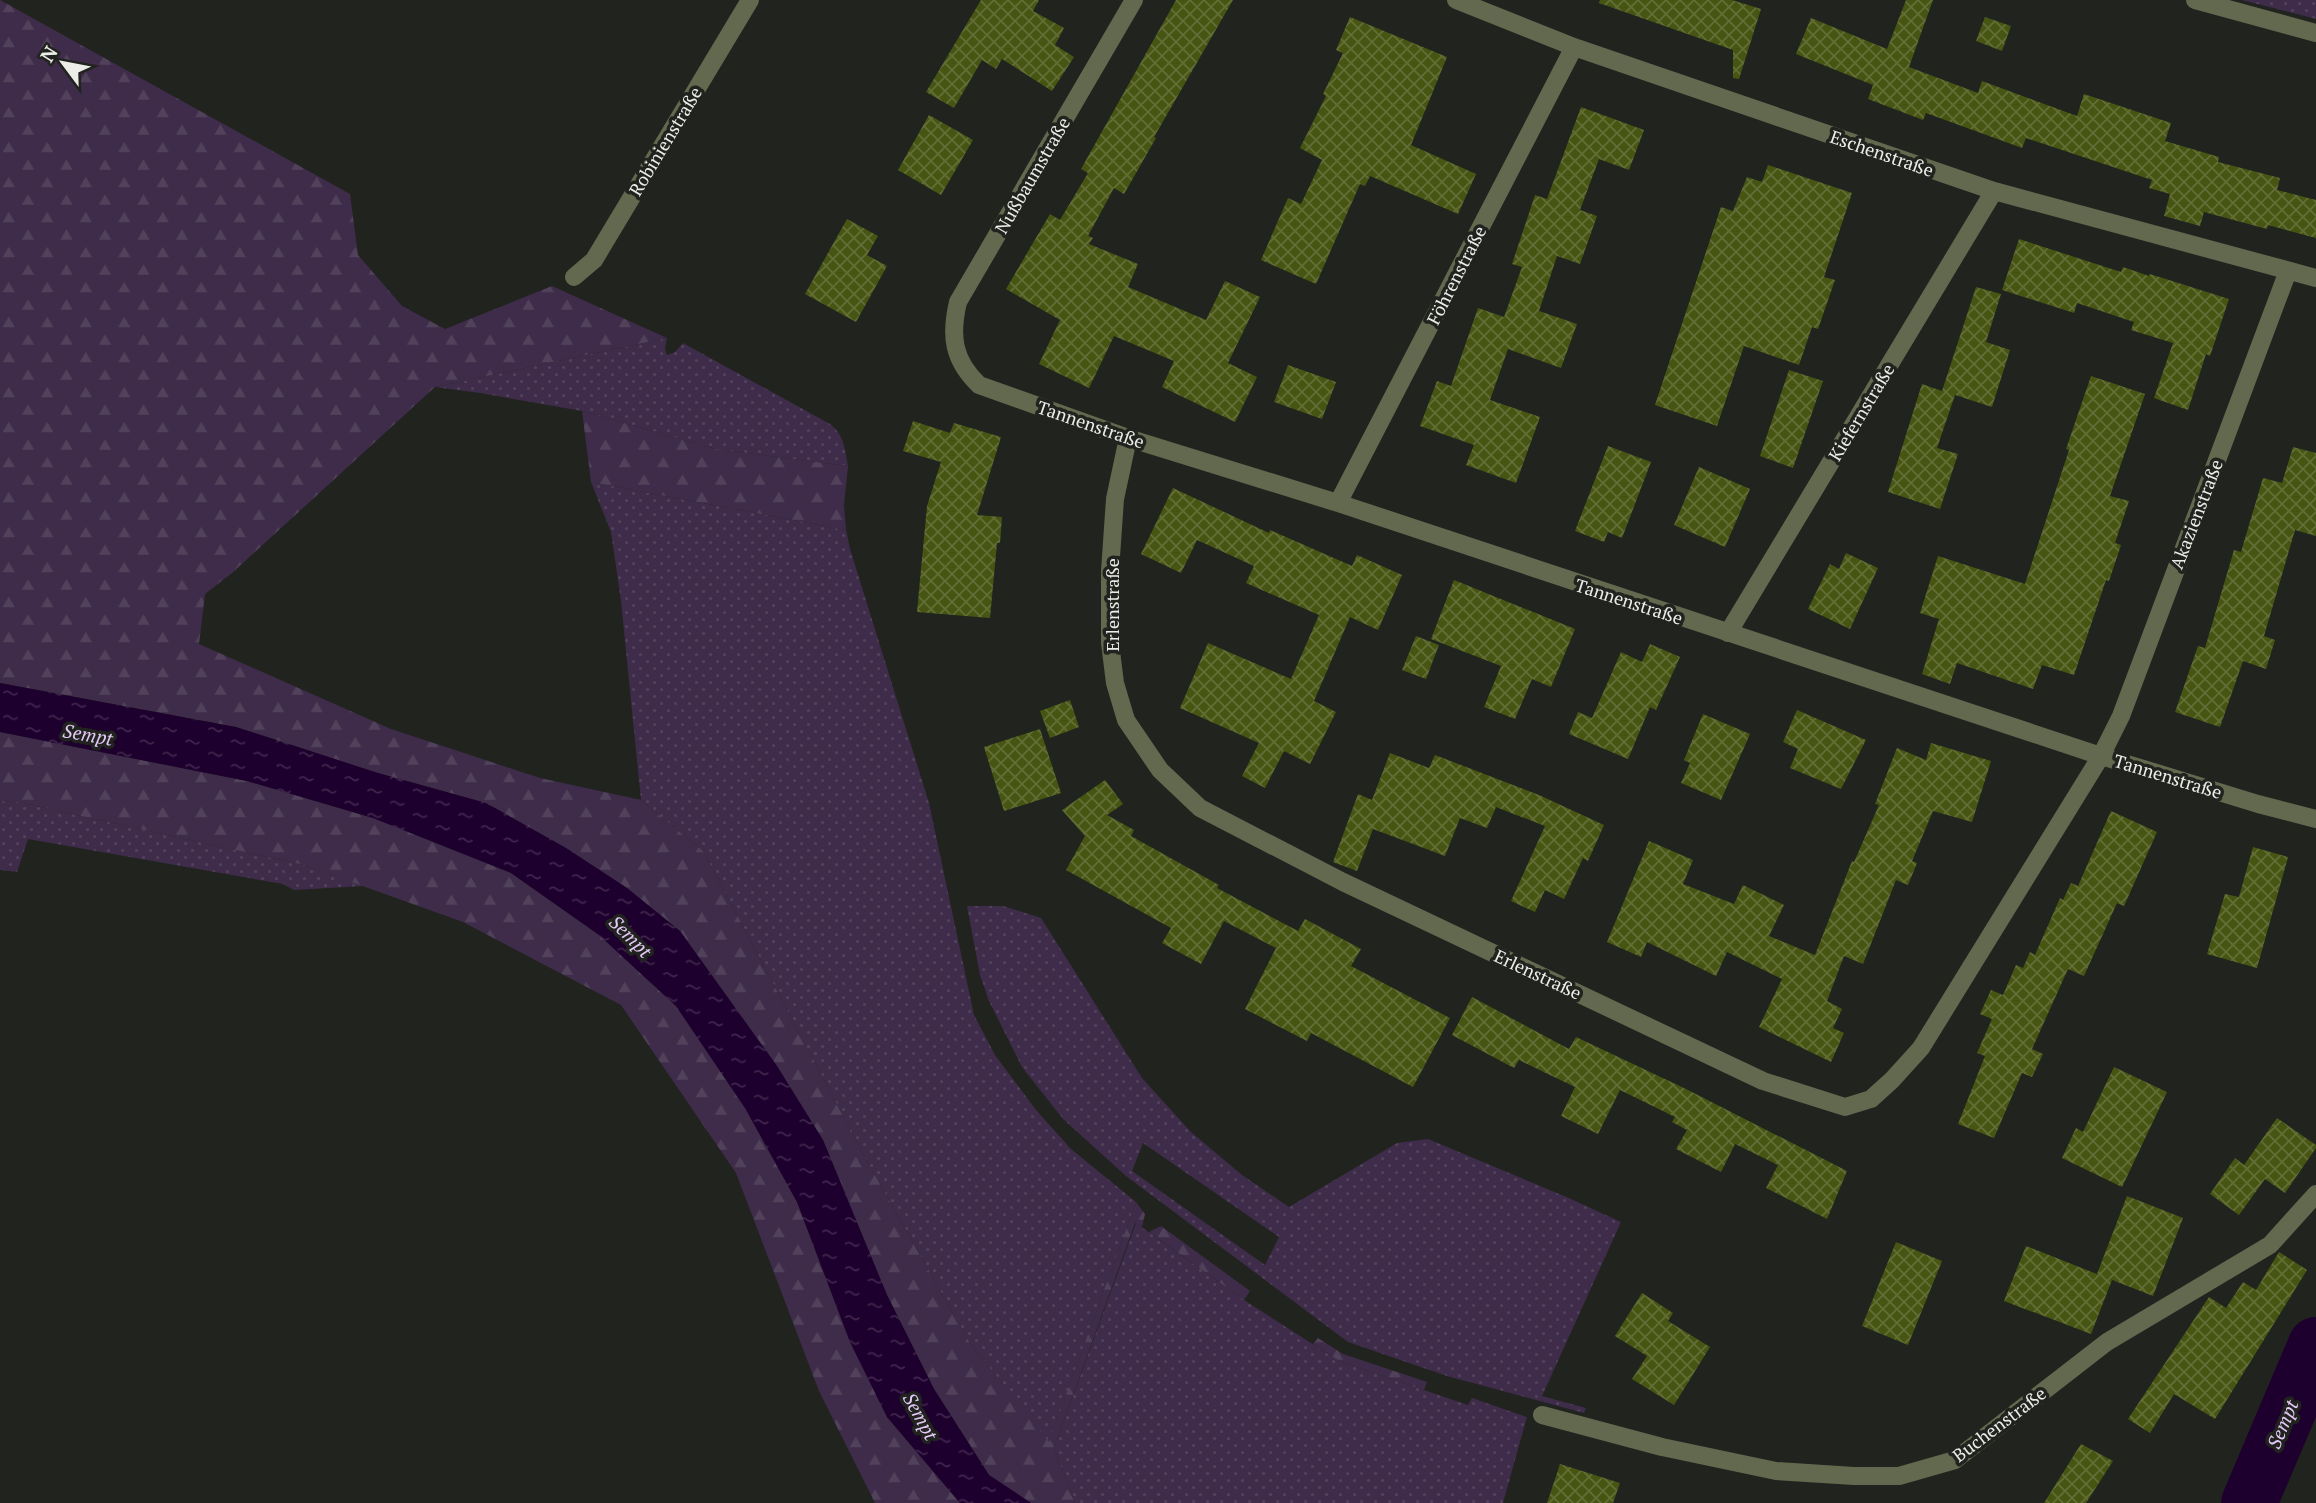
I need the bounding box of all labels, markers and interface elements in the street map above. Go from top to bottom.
north arrow [28,28,98,98]
text: N [34,40,63,66]
street label: Robinienstraße [623,82,707,200]
street label: Nußbaumstraße [989,112,1075,238]
street label: Eschenstraße [1827,124,1937,182]
street label: Föhrenstraße [1421,221,1491,329]
street label: Kiefernstraße [1822,359,1900,465]
street label: Tannenstraße [1034,394,1148,454]
street label: Akazienstraße [2164,456,2228,572]
street label: Erlenstraße [1100,558,1124,652]
street label: Tannenstraße [1572,572,1686,630]
water label: Sempt [61,717,116,751]
street label: Tannenstraße [2111,748,2225,804]
water label: Sempt [604,909,658,963]
street label: Erlenstraße [1491,943,1585,1005]
street label: Buchenstraße [1947,1381,2051,1467]
water label: Sempt [898,1388,944,1445]
water label: Sempt [2261,1395,2304,1452]

